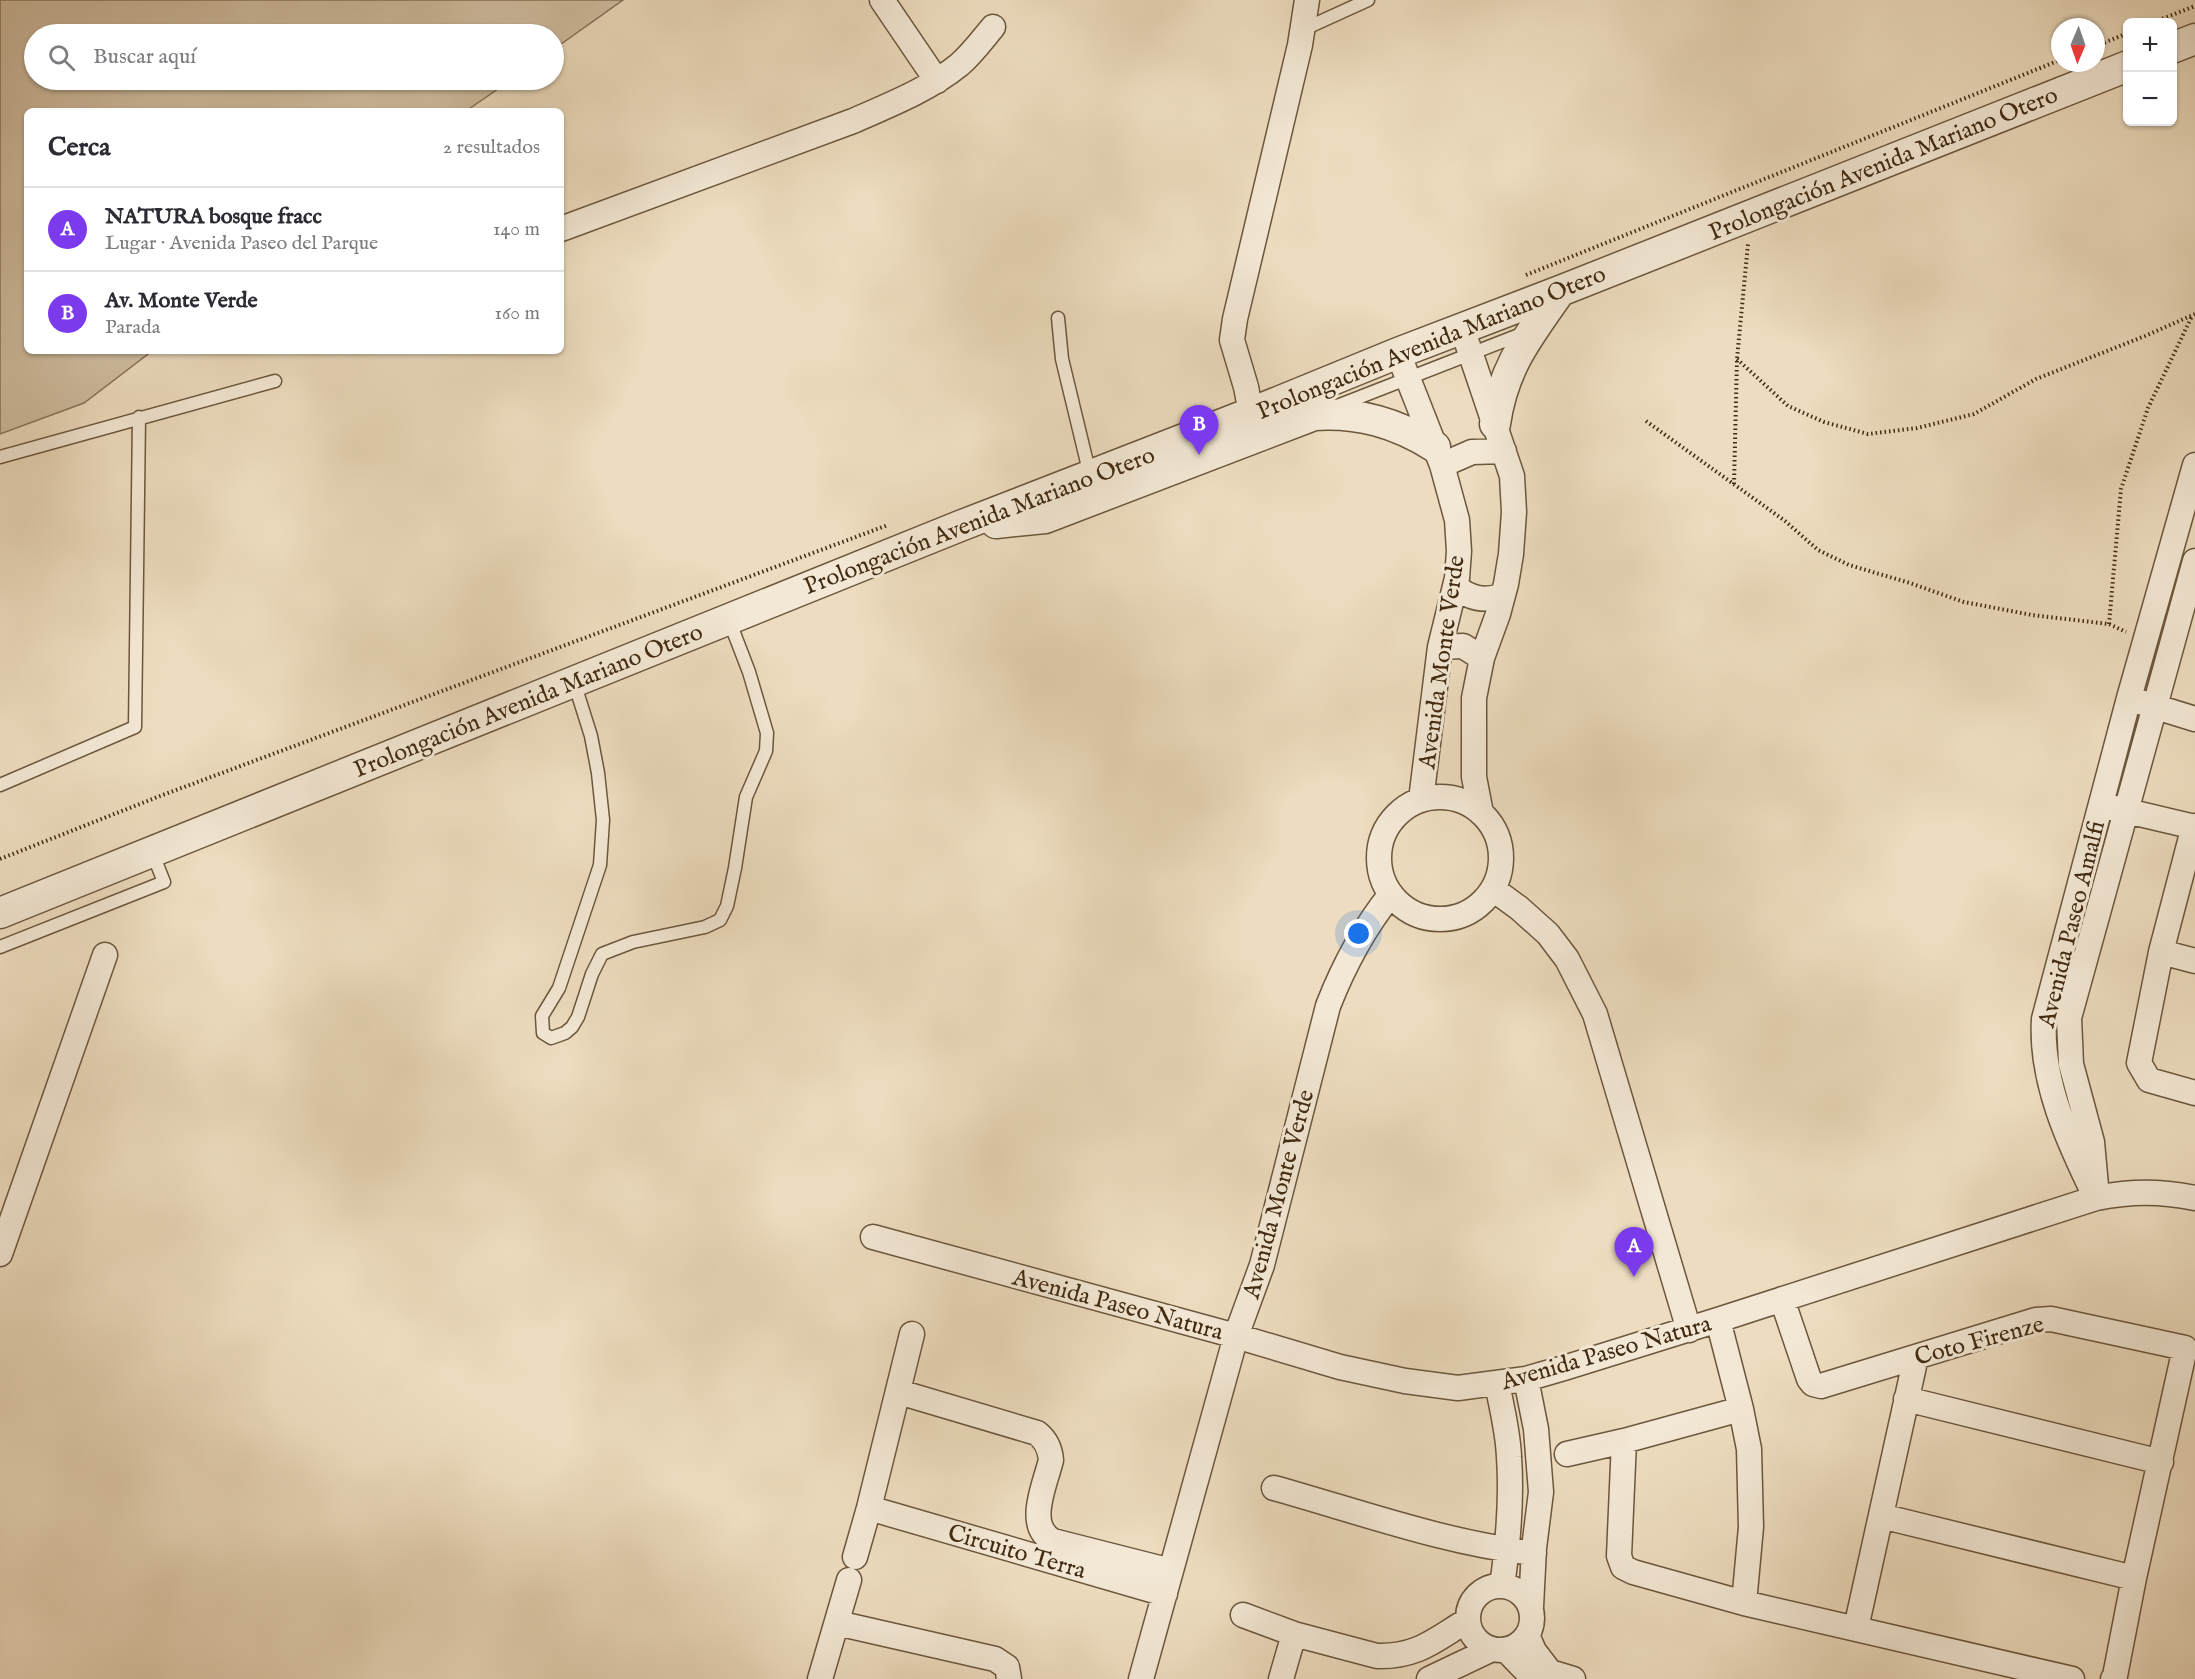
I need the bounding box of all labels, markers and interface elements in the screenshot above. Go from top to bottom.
north arrow [2051,18,2105,72]
map controls [2123,18,2177,126]
button: + [2123,18,2177,72]
search box [24,24,564,90]
icon: search [45,41,78,74]
text: Buscar aquí [93,43,196,71]
button: − [2123,72,2177,126]
street label: Prolongación Avenida Mariano Otero [1705,80,2063,249]
text: Cerca [48,131,110,164]
text: 2 resultados [443,135,540,160]
text: NATURA bosque fracc [105,203,322,231]
text: A [61,217,74,242]
text: 140 m [493,217,540,242]
text: Lugar · Avenida Paseo del Parque [105,231,378,256]
street label: Prolongación Avenida Mariano Otero [1253,259,1611,428]
text: Av. Monte Verde [105,287,258,315]
text: B [61,301,74,326]
text: 160 m [494,301,540,326]
text: Parada [105,315,160,340]
pin: B [1180,406,1218,455]
street label: Prolongación Avenida Mariano Otero [800,440,1160,603]
street label: Avenida Monte Verde [1412,553,1473,772]
street label: Prolongación Avenida Mariano Otero [350,617,708,786]
street label: Avenida Paseo Amalfi [2032,818,2113,1032]
your location [1344,919,1373,948]
street label: Avenida Monte Verde [1236,1086,1322,1303]
pin: A [1614,1228,1654,1277]
street label: Avenida Paseo Natura [1008,1262,1227,1349]
street label: Avenida Paseo Natura [1497,1308,1715,1399]
street label: Coto Firenze [1911,1309,2048,1374]
street label: Circuito Terra [944,1518,1090,1587]

